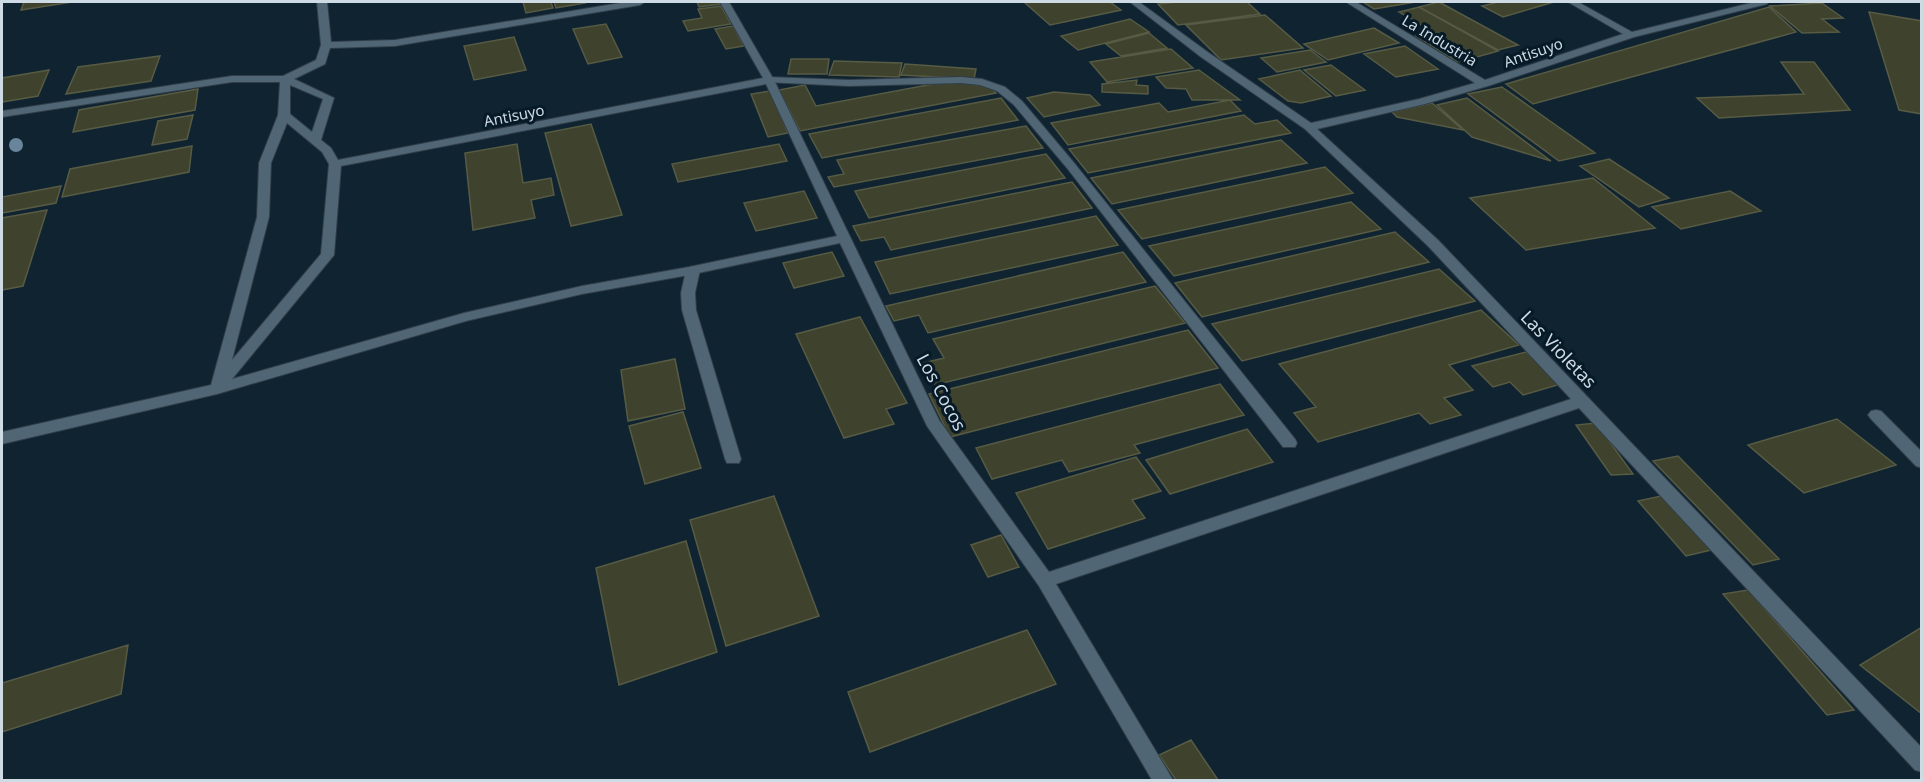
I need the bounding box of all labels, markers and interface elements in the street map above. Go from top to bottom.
street label: La Industria [1399,10,1481,70]
street label: Antisuyo [1501,33,1565,71]
street label: Antisuyo [482,99,546,131]
street label: Las Violetas [1516,305,1602,393]
street label: Los Cocos [912,349,972,435]

